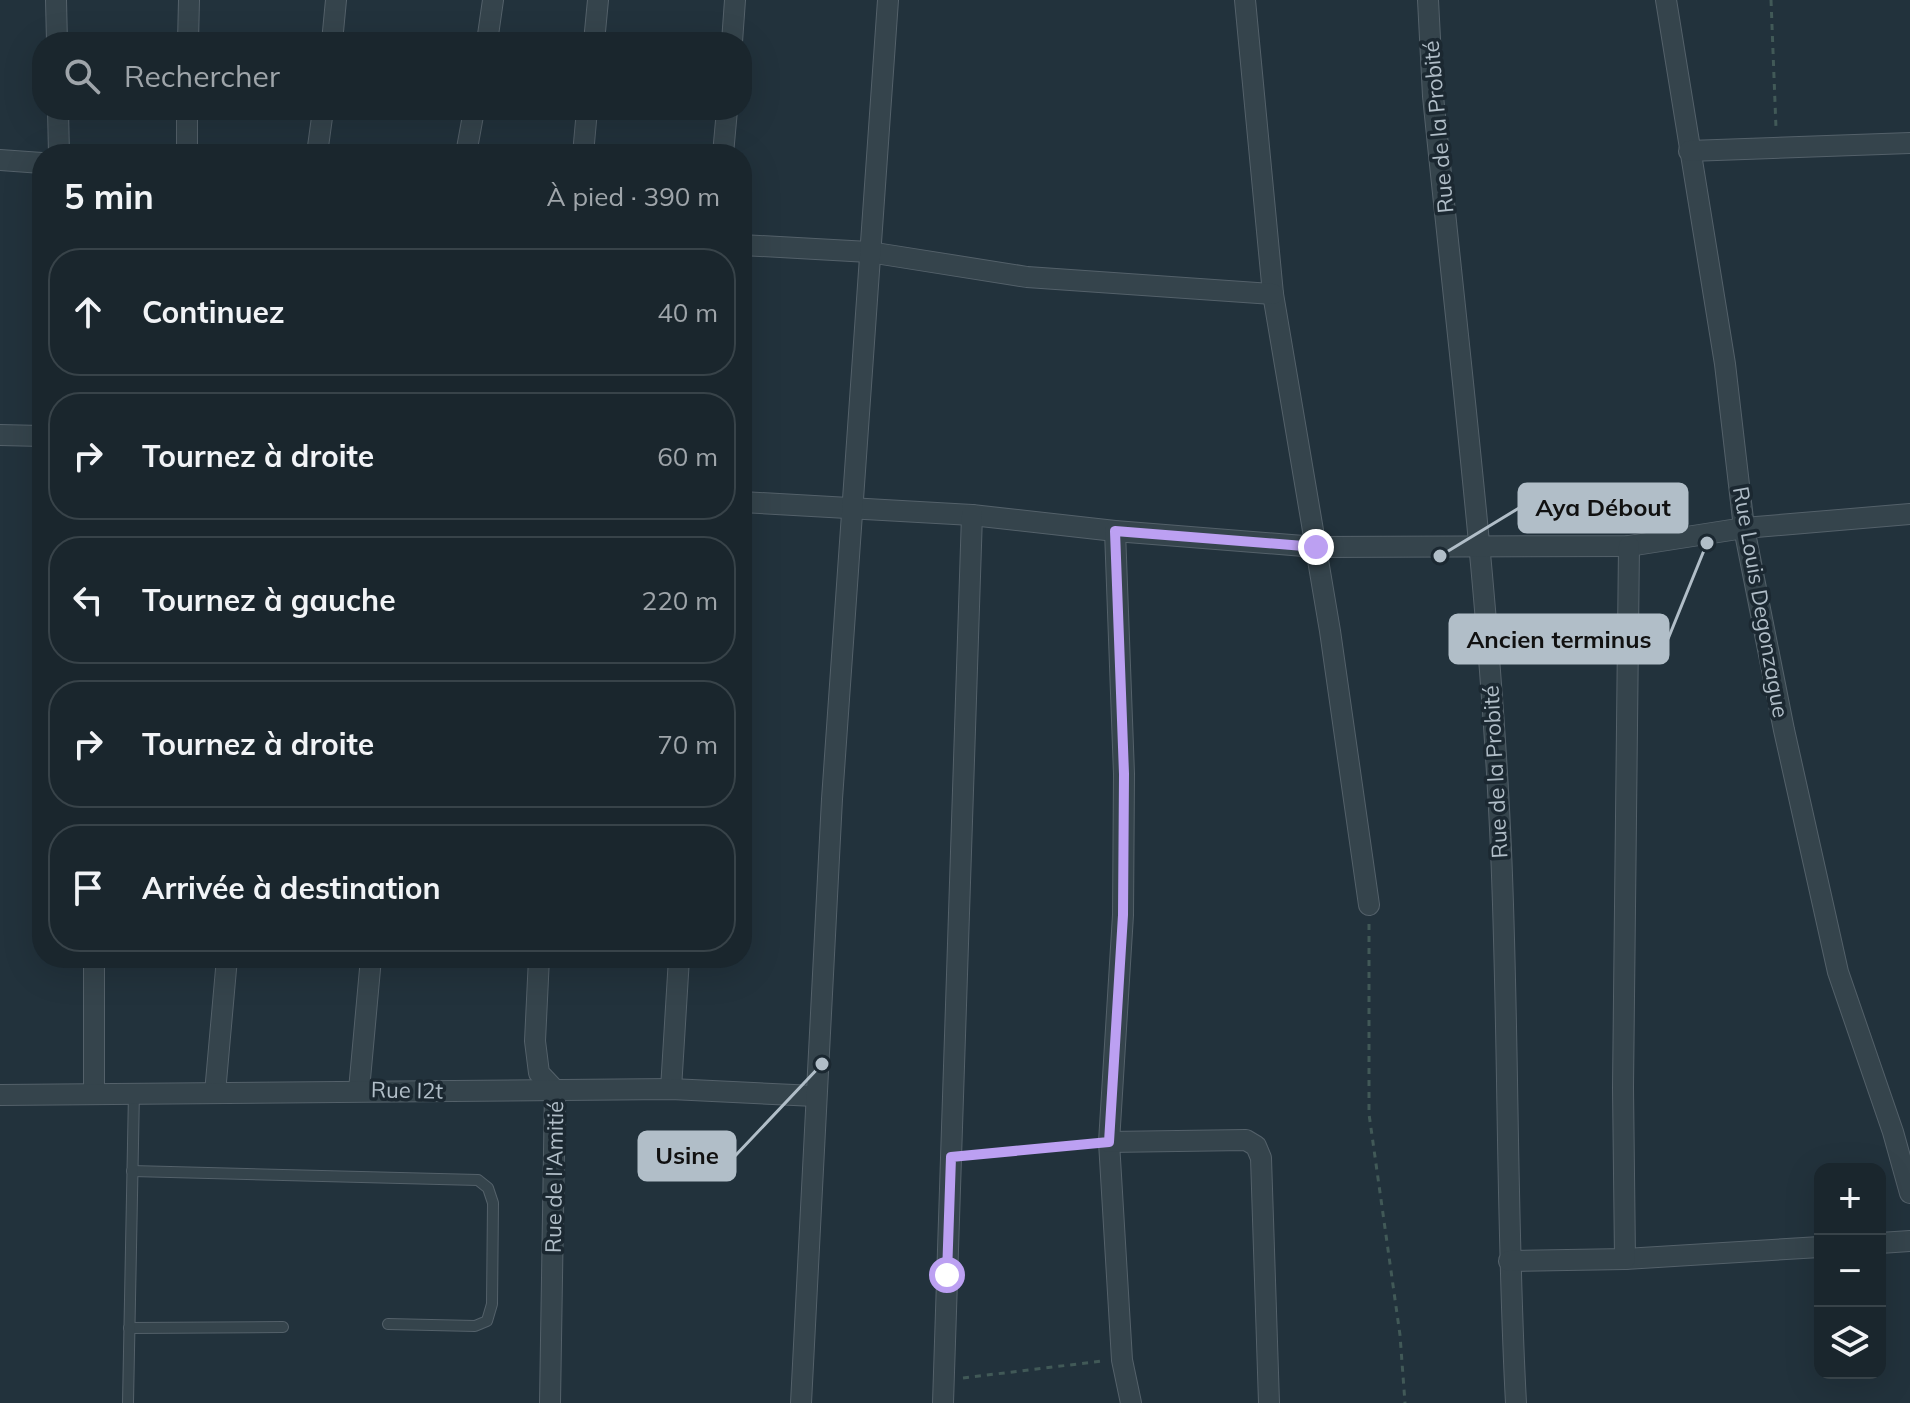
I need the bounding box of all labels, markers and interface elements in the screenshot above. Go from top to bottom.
search box [32,32,752,120]
street label: Rue de la Probité [1417,39,1459,215]
icon: search [60,54,104,98]
text: Rechercher [124,57,280,95]
text: 5 min [64,175,154,218]
text: À pied · 390 m [547,180,720,213]
icon: ahead [66,290,110,334]
text: Continuez [142,293,285,331]
text: 40 m [657,296,718,329]
icon: right [66,434,110,478]
text: Tournez à droite [142,437,374,475]
text: 60 m [657,440,718,473]
callout: Aya Débout [1519,484,1687,532]
street label: Rue Louis Degonzague [1727,484,1795,720]
text: Aya Débout [1535,492,1671,522]
route end [1298,529,1334,565]
icon: left [66,578,110,622]
text: Tournez à gauche [142,581,396,619]
text: 220 m [642,584,718,617]
callout: Ancien terminus [1450,615,1668,663]
text: Ancien terminus [1466,624,1652,654]
street label: Rue de la Probité [1476,685,1514,859]
icon: right [66,722,110,766]
text: Tournez à droite [142,725,374,763]
text: 70 m [657,728,718,761]
icon: arrive [66,866,110,910]
text: Arrivée à destination [142,869,441,907]
street label: Rue I2t [371,1075,444,1105]
street label: Rue de l'Amitié [539,1101,569,1253]
callout: Usine [639,1132,735,1180]
text: Usine [655,1140,719,1170]
map controls [1814,1163,1886,1379]
button: + [1814,1163,1886,1235]
button: − [1814,1235,1886,1307]
route start [929,1257,965,1293]
button: layers [1814,1307,1886,1379]

